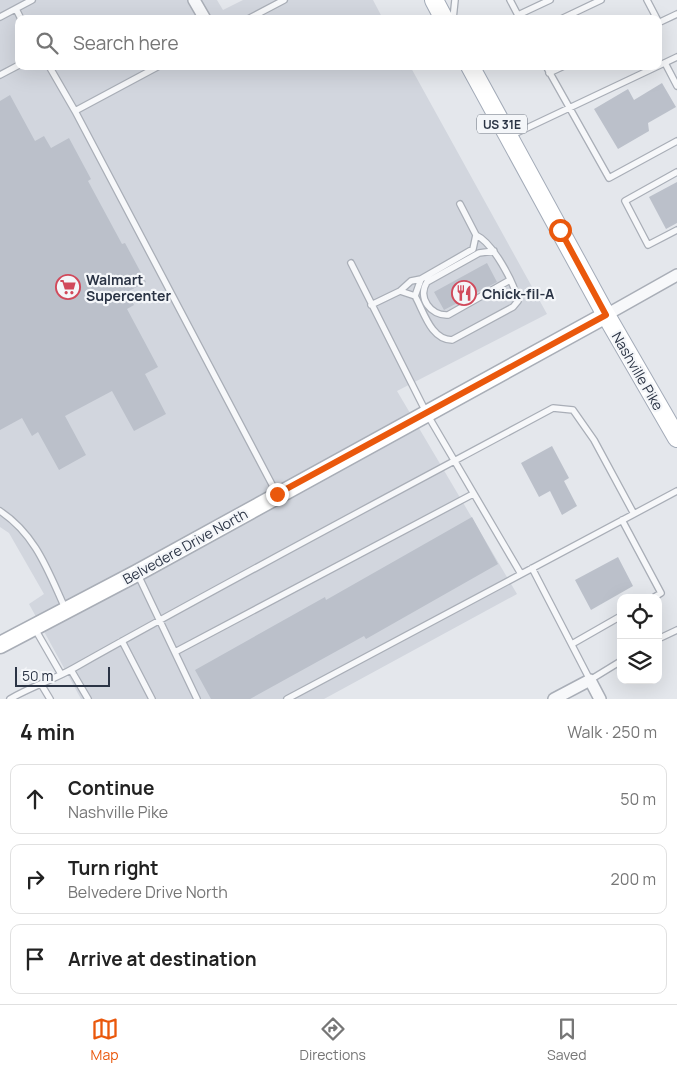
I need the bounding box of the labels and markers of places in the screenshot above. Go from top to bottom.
place label: Walmart Supercenter [86,270,171,305]
supermarket icon: Walmart Supercenter [55,274,81,300]
restaurant icon: Chick-fil-A [451,280,477,306]
place label: Chick-fil-A [482,284,555,303]

